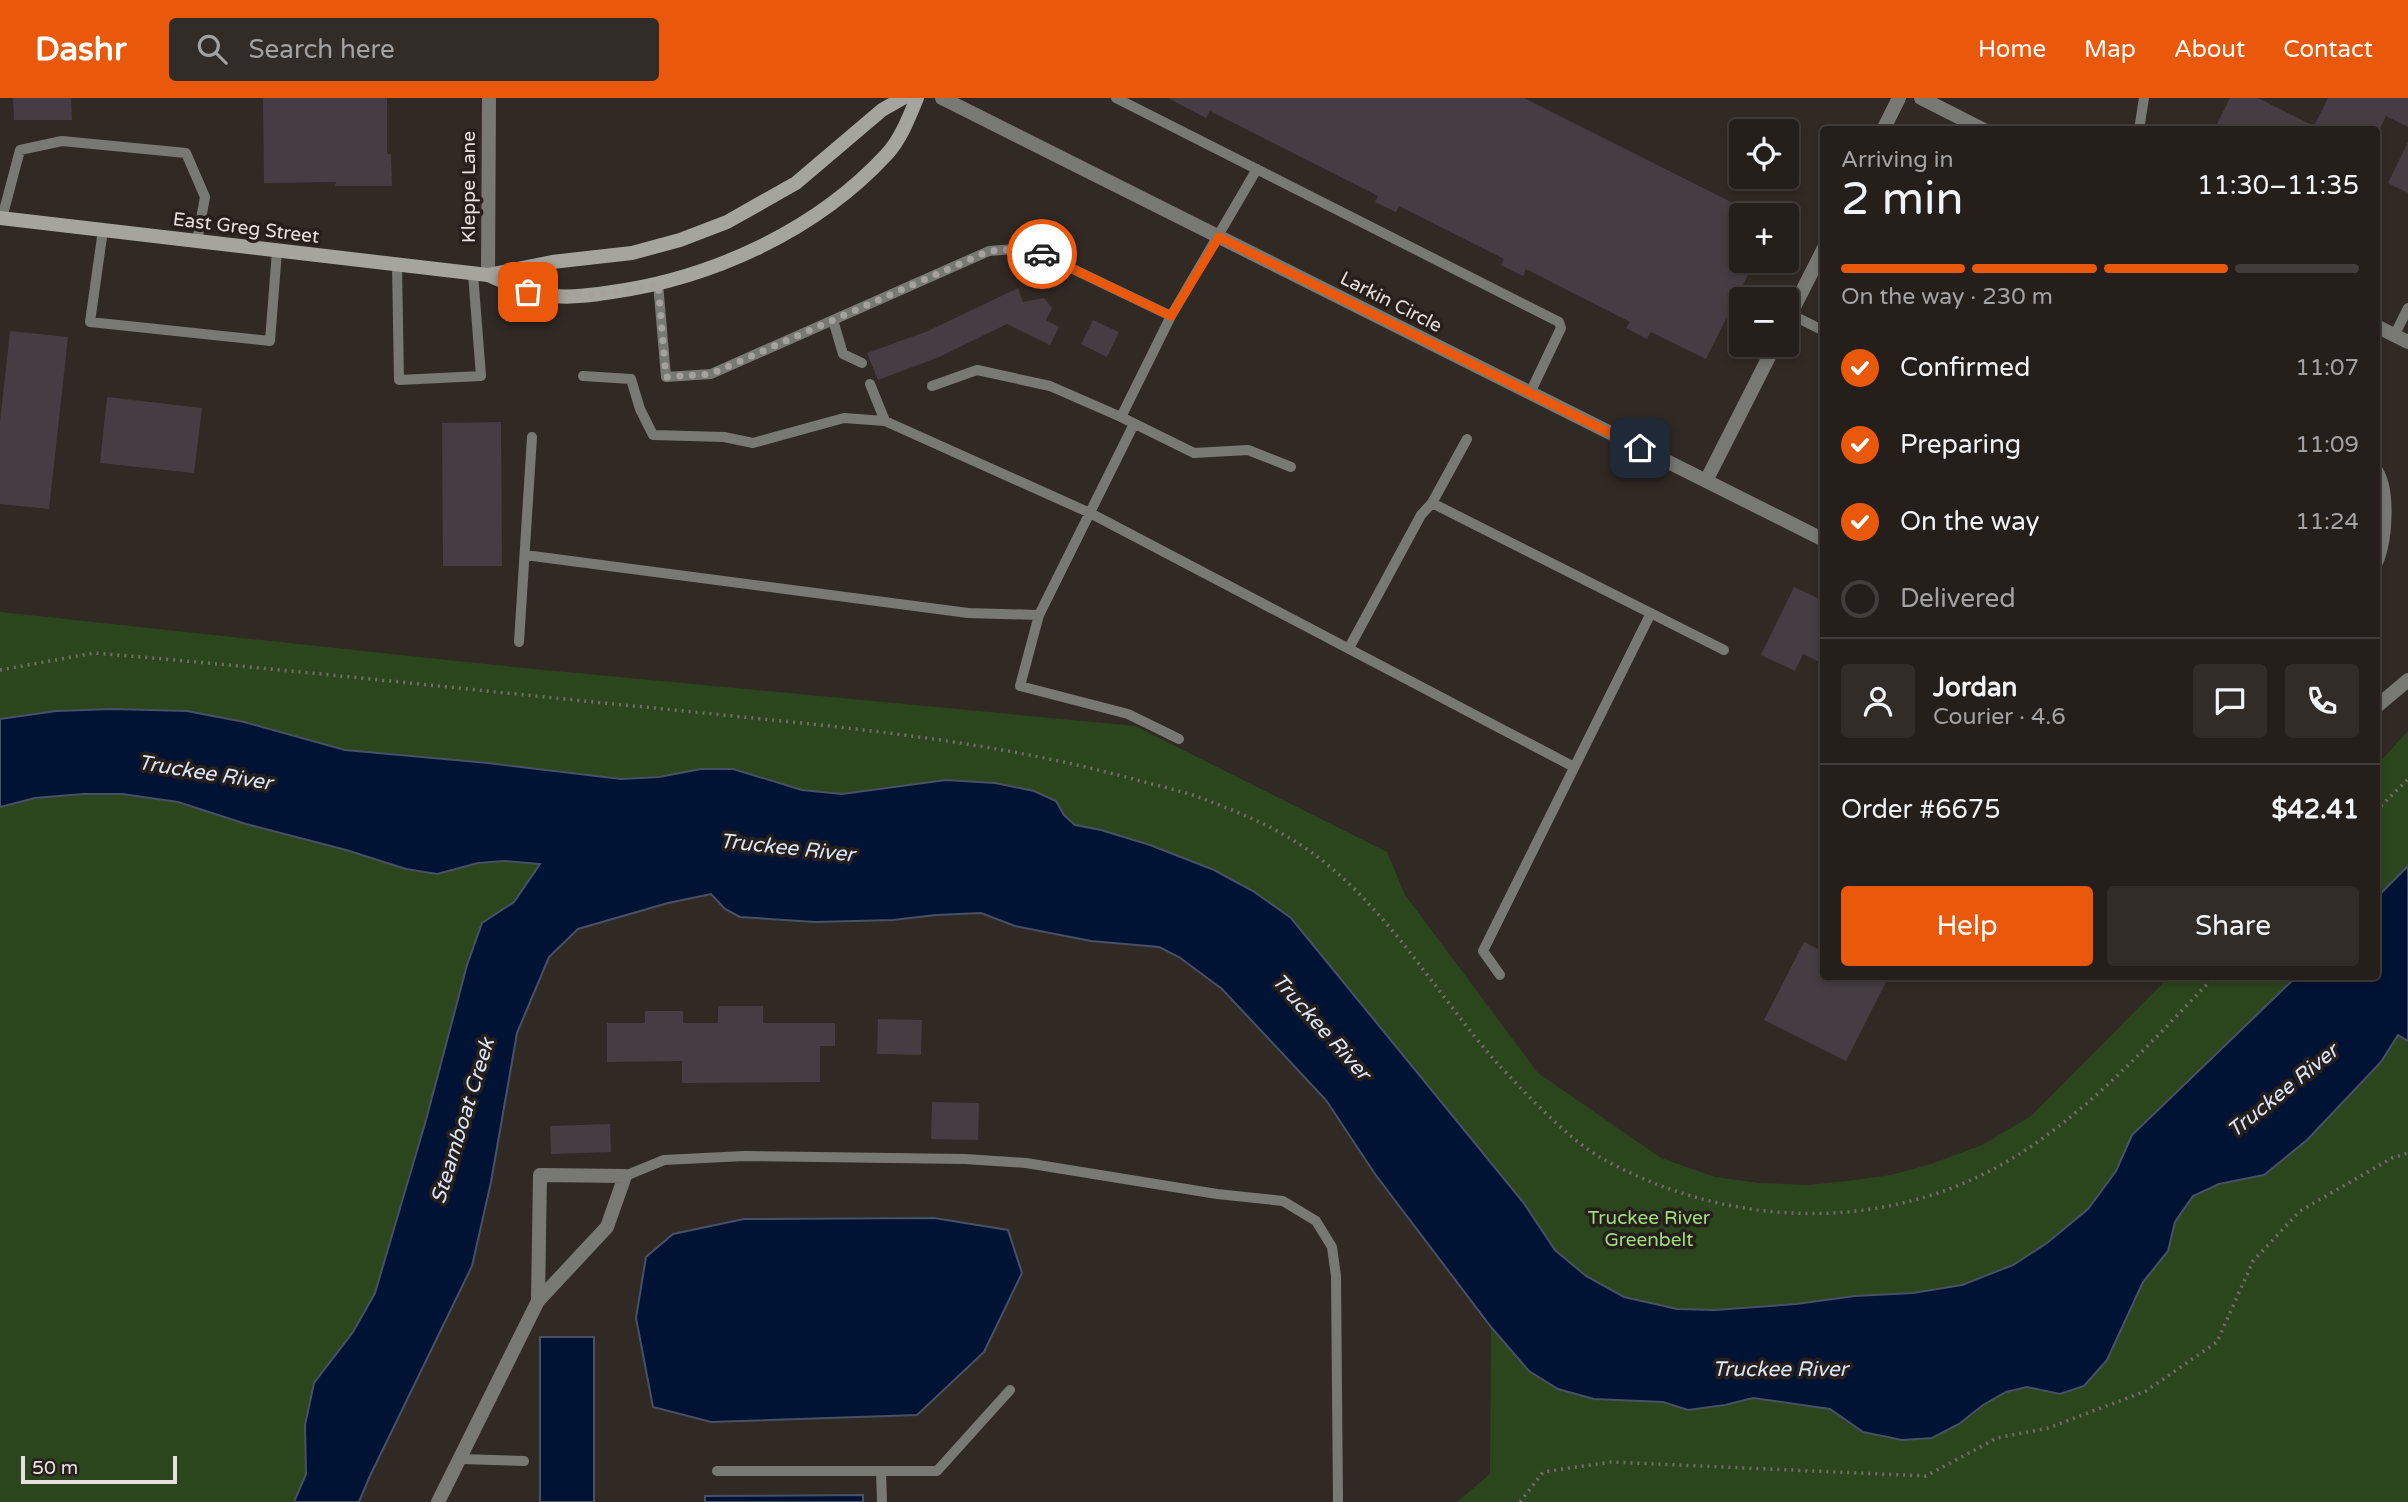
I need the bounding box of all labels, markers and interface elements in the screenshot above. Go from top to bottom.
search box [169,18,659,81]
text: Dashr [35,30,127,69]
icon: search [193,30,231,68]
text: Search here [249,34,395,65]
text: Home [1978,35,2046,64]
text: Map [2084,35,2136,64]
text: About [2174,35,2245,64]
text: Contact [2283,35,2373,64]
map controls [1729,119,1799,357]
button: locate [1729,119,1799,189]
street label: Kleppe Lane [458,131,480,243]
text: Arriving in [1841,146,1954,174]
text: 11:30–11:35 [2197,170,2359,201]
text: 2 min [1841,172,1964,227]
button: + [1729,203,1799,273]
street label: East Greg Street [172,208,320,248]
courier [1007,219,1077,289]
icon: car [1023,235,1061,273]
pin [498,262,558,322]
street label: Larkin Circle [1337,267,1445,337]
icon: bag [509,273,547,311]
text: On the way · 230 m [1841,283,2053,311]
button: − [1729,287,1799,357]
icon: check [1841,349,1879,387]
text: Confirmed [1900,352,2030,383]
text: 11:07 [2295,354,2359,382]
pin [1610,418,1670,478]
icon: check [1841,426,1879,464]
icon: home [1621,429,1659,467]
text: Preparing [1900,429,2021,460]
text: 11:09 [2295,431,2359,459]
icon: check [1841,503,1879,541]
text: On the way [1900,506,2040,537]
text: 11:24 [2295,508,2359,536]
text: Delivered [1900,583,2016,614]
button: person [1841,664,1915,738]
button: chat [2193,664,2267,738]
button: phone [2285,664,2359,738]
text: Jordan [1933,672,2017,703]
text: Courier · 4.6 [1933,703,2066,731]
water label: Truckee River [136,750,277,796]
text: Order #6675 [1841,794,2001,825]
text: $42.41 [2271,794,2359,825]
water label: Truckee River [718,829,858,868]
button: Help [1841,886,2093,966]
button: Share [2107,886,2359,966]
water label: Truckee River [1266,968,1377,1088]
water label: Steamboat Creek [426,1034,501,1207]
water label: Truckee River [2223,1037,2346,1143]
park label: Truckee River Greenbelt [1588,1207,1711,1251]
water label: Truckee River [1712,1357,1851,1382]
scale bar [21,1453,177,1485]
text: 50 m [32,1457,78,1479]

